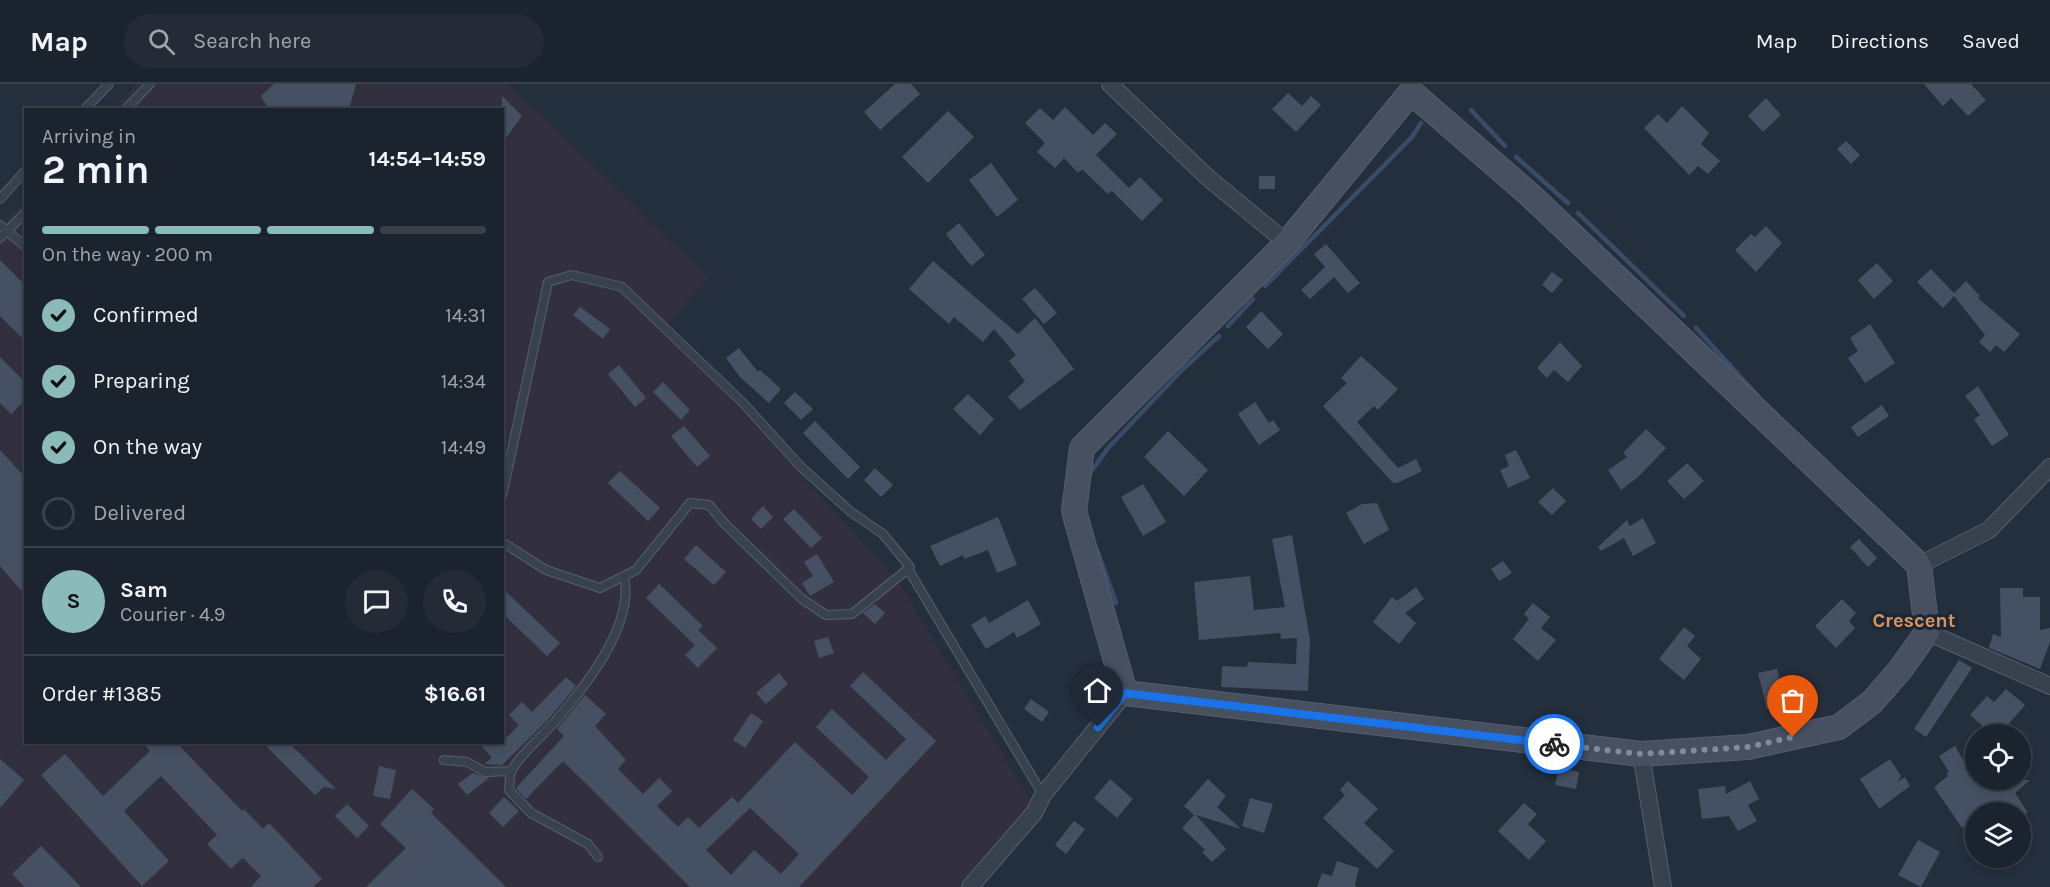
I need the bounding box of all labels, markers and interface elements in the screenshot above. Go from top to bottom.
search box [124,14,544,68]
text: Map [30,25,88,58]
icon: search [145,25,178,58]
text: Search here [193,28,311,54]
text: Map [1756,29,1797,53]
text: Directions [1830,29,1929,53]
text: Saved [1962,29,2020,53]
text: Arriving in [42,125,136,148]
text: 14:54–14:59 [369,146,486,172]
text: 2 min [42,147,150,193]
text: On the way · 200 m [42,243,213,266]
icon: check [42,299,75,332]
text: Confirmed [93,302,199,328]
text: 14:31 [445,304,486,327]
icon: check [42,365,75,398]
text: Preparing [93,368,190,394]
text: 14:34 [441,370,486,393]
icon: check [42,431,75,464]
text: On the way [93,434,202,460]
text: 14:49 [441,436,486,459]
text: Delivered [93,500,186,526]
button: chat [345,570,408,633]
button: phone [423,570,486,633]
text: Sam [120,577,168,603]
text: S [66,588,81,614]
text: Courier · 4.9 [120,603,225,626]
district label: Crescent [1872,609,1956,632]
pin [1072,665,1123,727]
icon: home [1081,674,1114,707]
pin [1767,675,1818,737]
text: Order #1385 [42,681,162,707]
text: $16.61 [424,681,486,707]
icon: bag [1776,684,1809,717]
courier [1524,714,1584,774]
map controls [1965,724,2031,868]
button: locate [1965,724,2031,790]
icon: bike [1538,728,1571,761]
button: layers [1965,802,2031,868]

